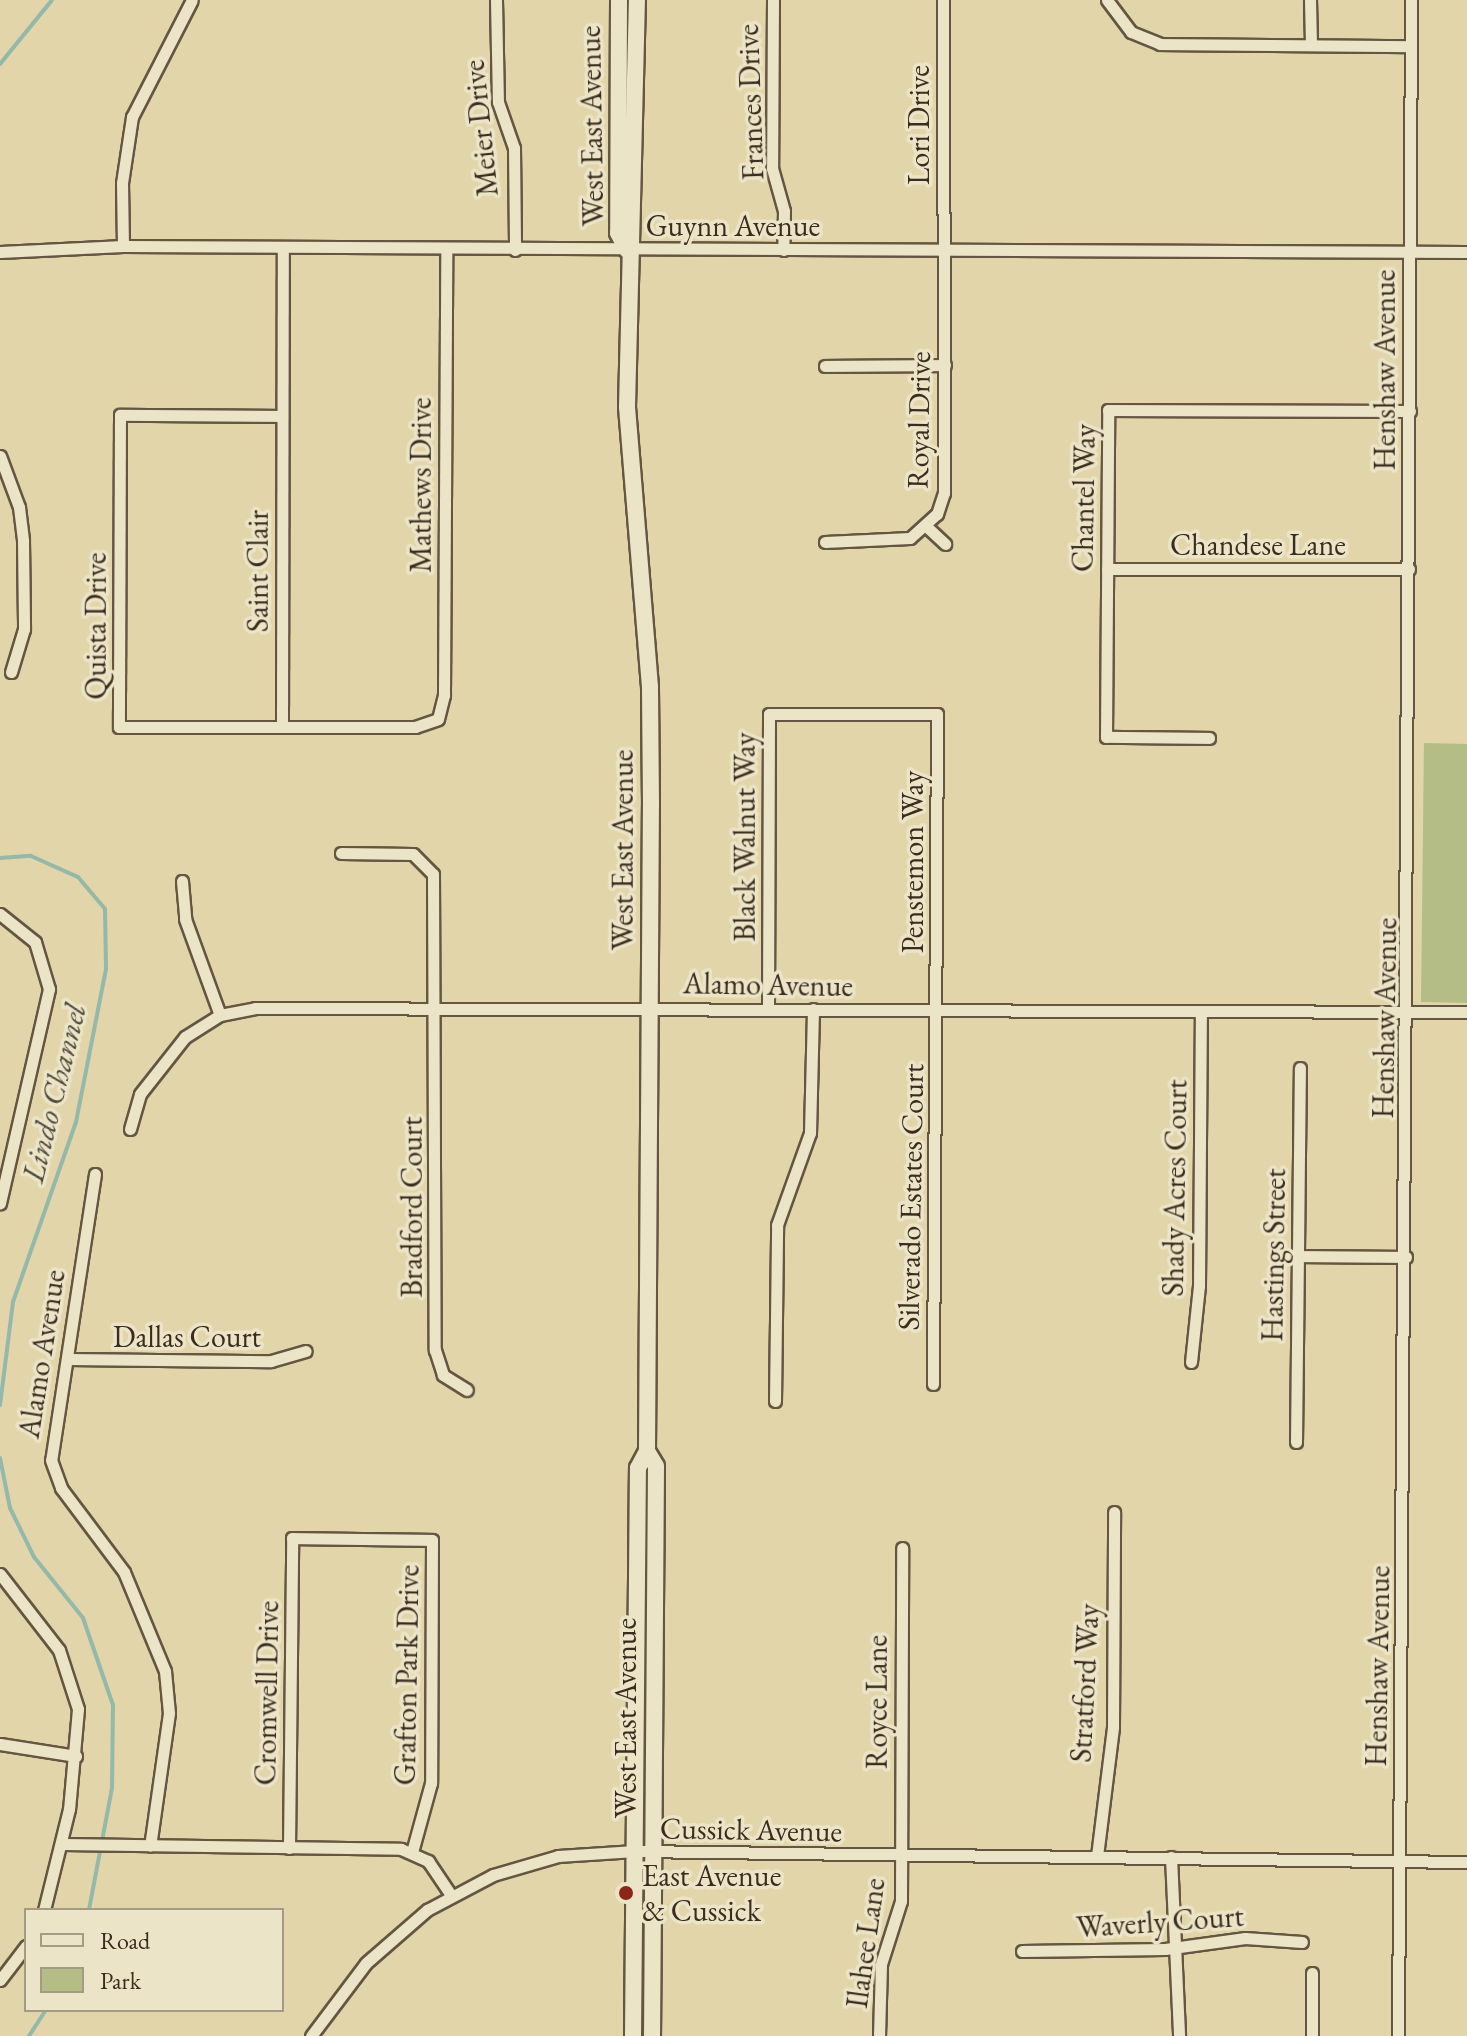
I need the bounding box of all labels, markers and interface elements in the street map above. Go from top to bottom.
street label: Frances Drive [730,23,772,181]
street label: West East Avenue [572,25,612,227]
street label: Meier Drive [456,58,506,198]
street label: Lori Drive [901,65,937,185]
street label: Guynn Avenue [646,208,820,244]
street label: Henshaw Avenue [1367,270,1403,470]
street label: Royal Drive [900,351,938,489]
street label: Mathews Drive [403,397,439,573]
street label: Chantel Way [1065,424,1103,572]
street label: Saint Clair [240,510,276,632]
street label: Chandese Lane [1170,527,1346,563]
street label: Quista Drive [78,552,114,700]
street label: Black Walnut Way [727,732,763,942]
street label: West East Avenue [605,750,641,950]
street label: Penstemon Way [895,771,931,953]
street label: Henshaw Avenue [1365,917,1405,1119]
street label: Alamo Avenue [683,966,853,1004]
water label: Lindo Channel [13,1000,95,1186]
street label: Silverado Estates Court [891,1063,931,1331]
street label: Shady Acres Court [1155,1079,1195,1297]
street label: Bradford Court [394,1116,430,1298]
street label: Hastings Street [1254,1168,1294,1342]
street label: Alamo Avenue [11,1267,73,1441]
street label: Dallas Court [113,1319,261,1355]
street label: Grafton Park Drive [387,1564,427,1786]
street label: Henshaw Avenue [1358,1565,1398,1767]
street label: Cromwell Drive [247,1600,287,1786]
street label: Stratford Way [1063,1603,1107,1763]
street label: West East Avenue [608,1618,644,1818]
street label: Royce Lane [859,1635,895,1769]
street label: Cussick Avenue [660,1810,842,1850]
place label: East Avenue & Cussick [642,1858,781,1928]
street label: Ilahee Lane [839,1876,893,2010]
marker: East Avenue & Cussick [617,1884,635,1902]
street label: Waverly Court [1075,1898,1245,1946]
legend [24,1908,284,2012]
text: Road [100,1925,150,1956]
text: Park [100,1965,141,1996]

